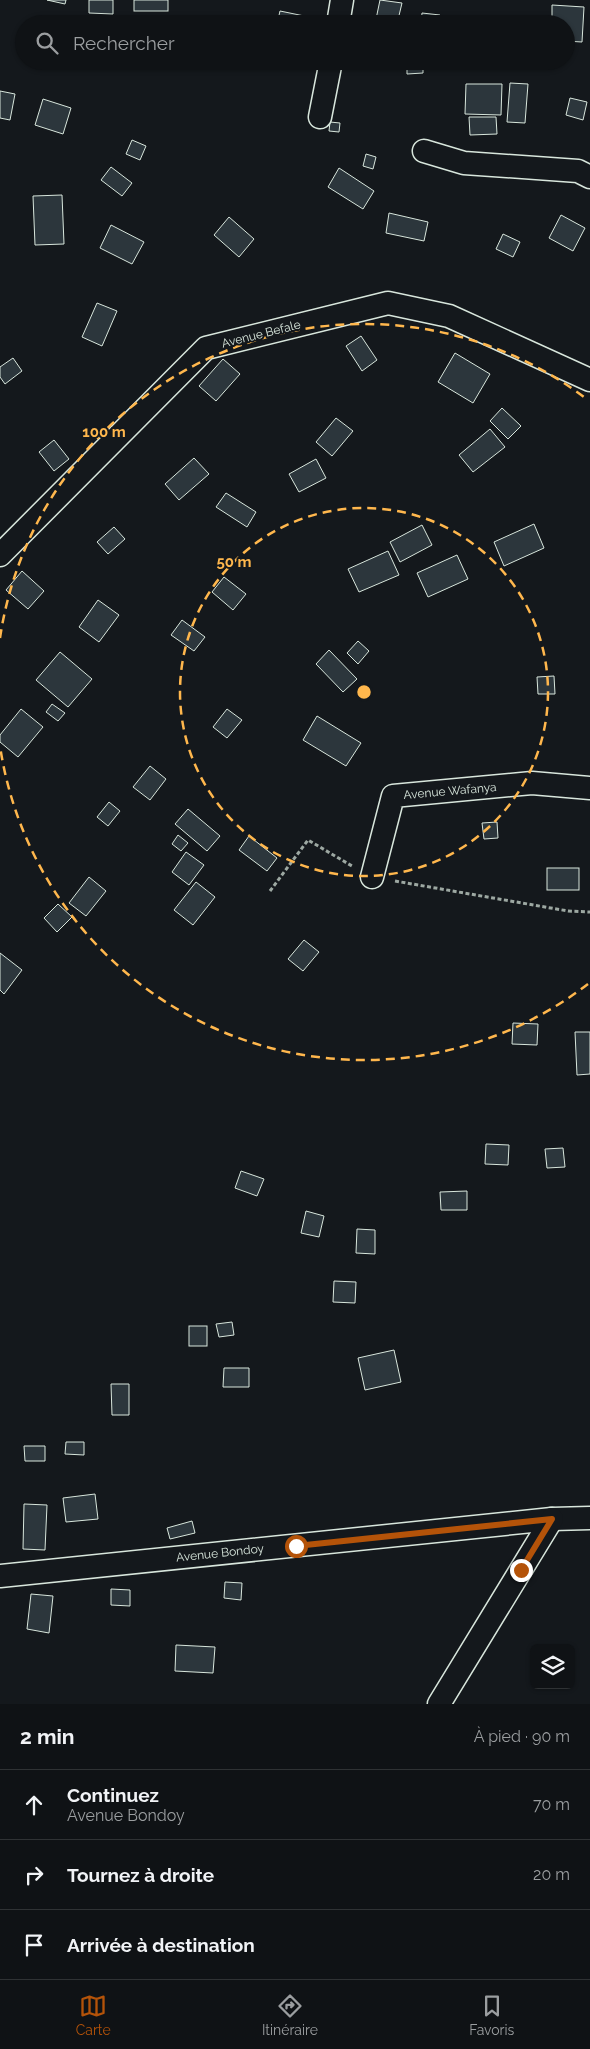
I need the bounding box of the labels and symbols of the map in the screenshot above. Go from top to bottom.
street label: Avenue Befale [220,317,302,351]
text: 100 m [82,423,126,441]
text: 50 m [216,553,252,571]
centre of rings [355,683,373,701]
street label: Avenue Wafanya [403,780,497,802]
route start [285,1535,308,1558]
street label: Avenue Bondoy [175,1541,265,1565]
route end [510,1559,533,1582]

